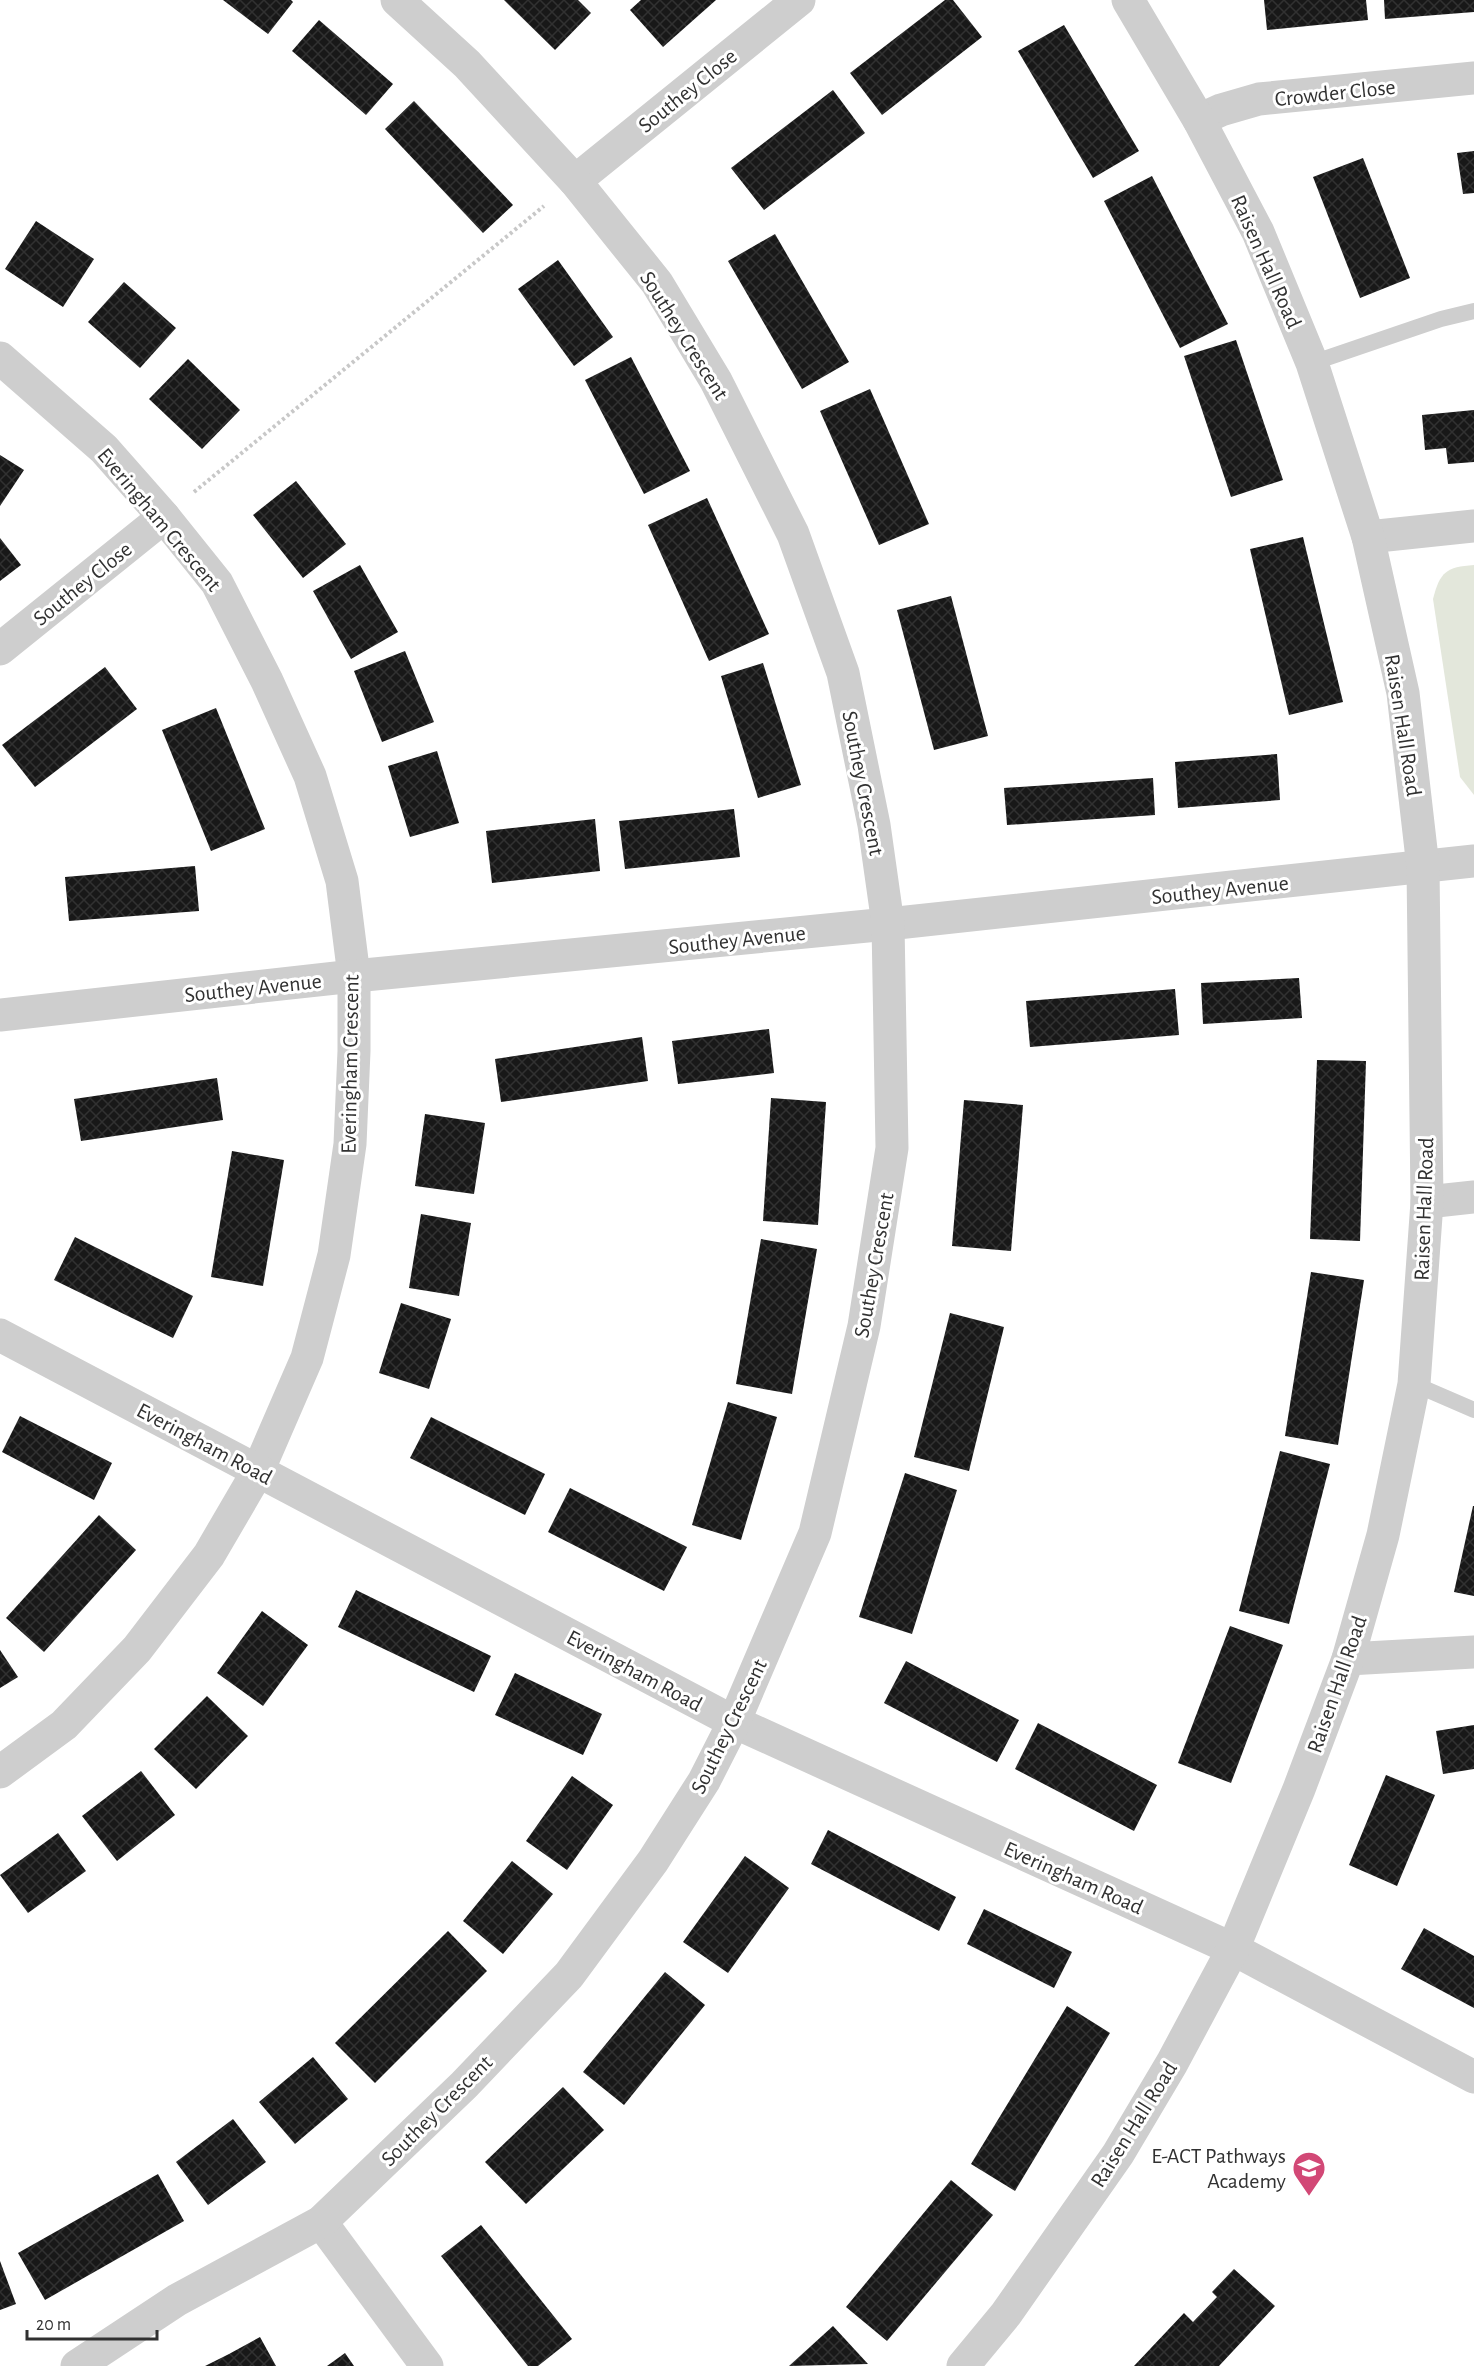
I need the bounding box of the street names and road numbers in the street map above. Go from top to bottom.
street label: Southey Close [634,45,741,137]
street label: Crowder Close [1274,76,1397,110]
street label: Raisen Hall Road [1227,191,1305,331]
street label: Southey Crescent [636,267,732,404]
street label: Everingham Crescent [93,444,225,595]
street label: Southey Close [29,538,136,630]
street label: Raisen Hall Road [1381,653,1425,798]
street label: Southey Crescent [838,709,888,857]
street label: Southey Avenue [1150,872,1290,908]
street label: Southey Avenue [667,922,807,958]
street label: Southey Avenue [183,970,323,1006]
street label: Everingham Crescent [337,974,363,1154]
street label: Raisen Hall Road [1411,1137,1437,1281]
street label: Southey Crescent [850,1191,898,1339]
street label: Everingham Road [133,1399,276,1489]
street label: Raisen Hall Road [1303,1613,1371,1756]
street label: Everingham Road [563,1626,706,1716]
street label: Southey Crescent [687,1656,771,1797]
street label: Everingham Road [1001,1837,1147,1918]
street label: Southey Crescent [377,2051,496,2170]
street label: Raisen Hall Road [1086,2058,1181,2191]

